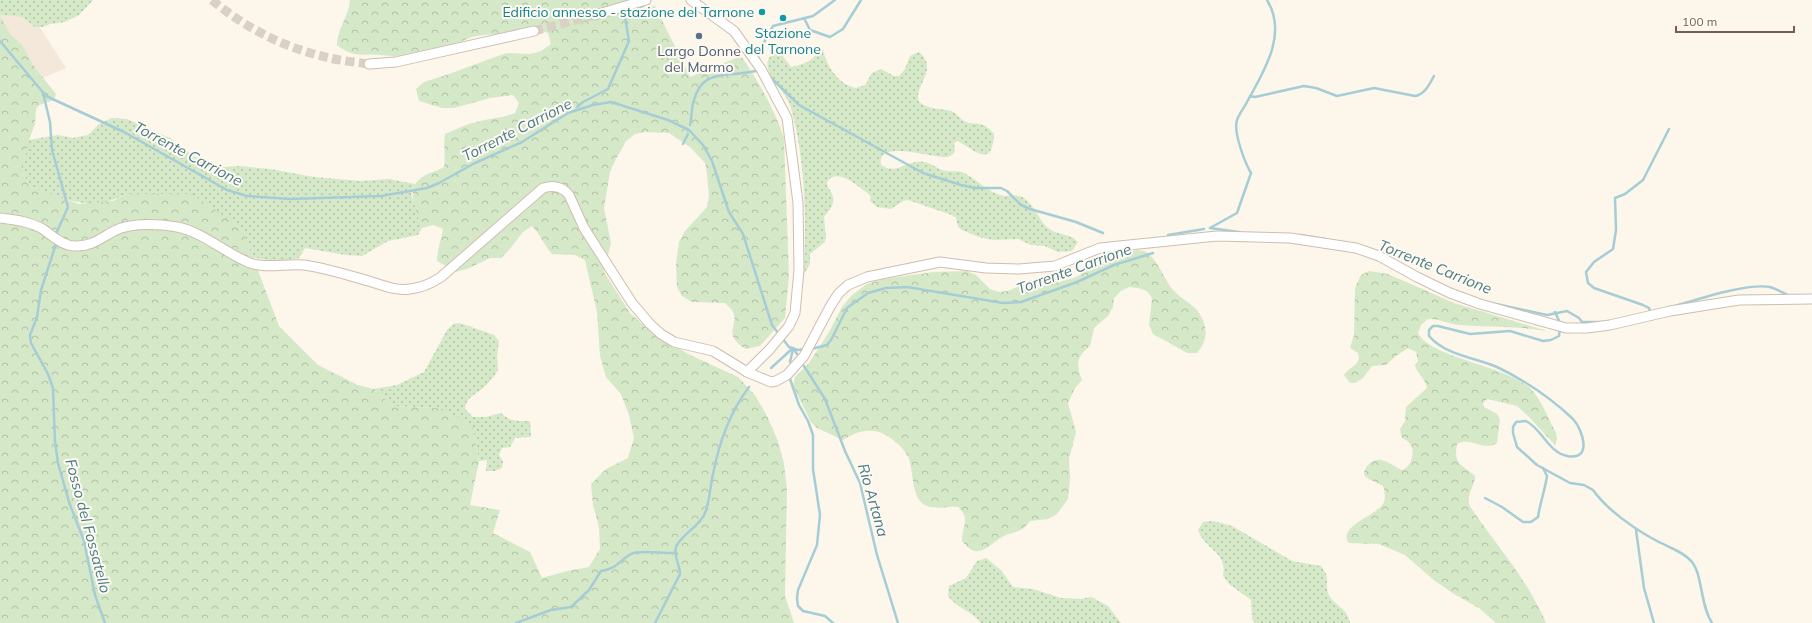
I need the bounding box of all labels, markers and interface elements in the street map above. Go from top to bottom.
place label: Edificio annesso - stazione del Tarnone [502,3,754,21]
marker: Edificio annesso - stazione del Tarnone [757,7,767,17]
scale bar [1676,8,1794,34]
marker: Stazione del Tarnone [778,13,788,23]
text: 100 m [1682,14,1717,29]
place label: Stazione del Tarnone [745,24,821,58]
marker: Largo Donne del Marmo [694,31,704,41]
place label: Largo Donne del Marmo [657,42,741,76]
water label: Torrente Carrione [459,94,575,165]
water label: Torrente Carrione [131,117,246,190]
water label: Torrente Carrione [1376,235,1495,298]
water label: Torrente Carrione [1014,239,1134,298]
water label: Fosso del Fossatello [61,457,116,596]
water label: Rio Artana [854,461,893,539]

